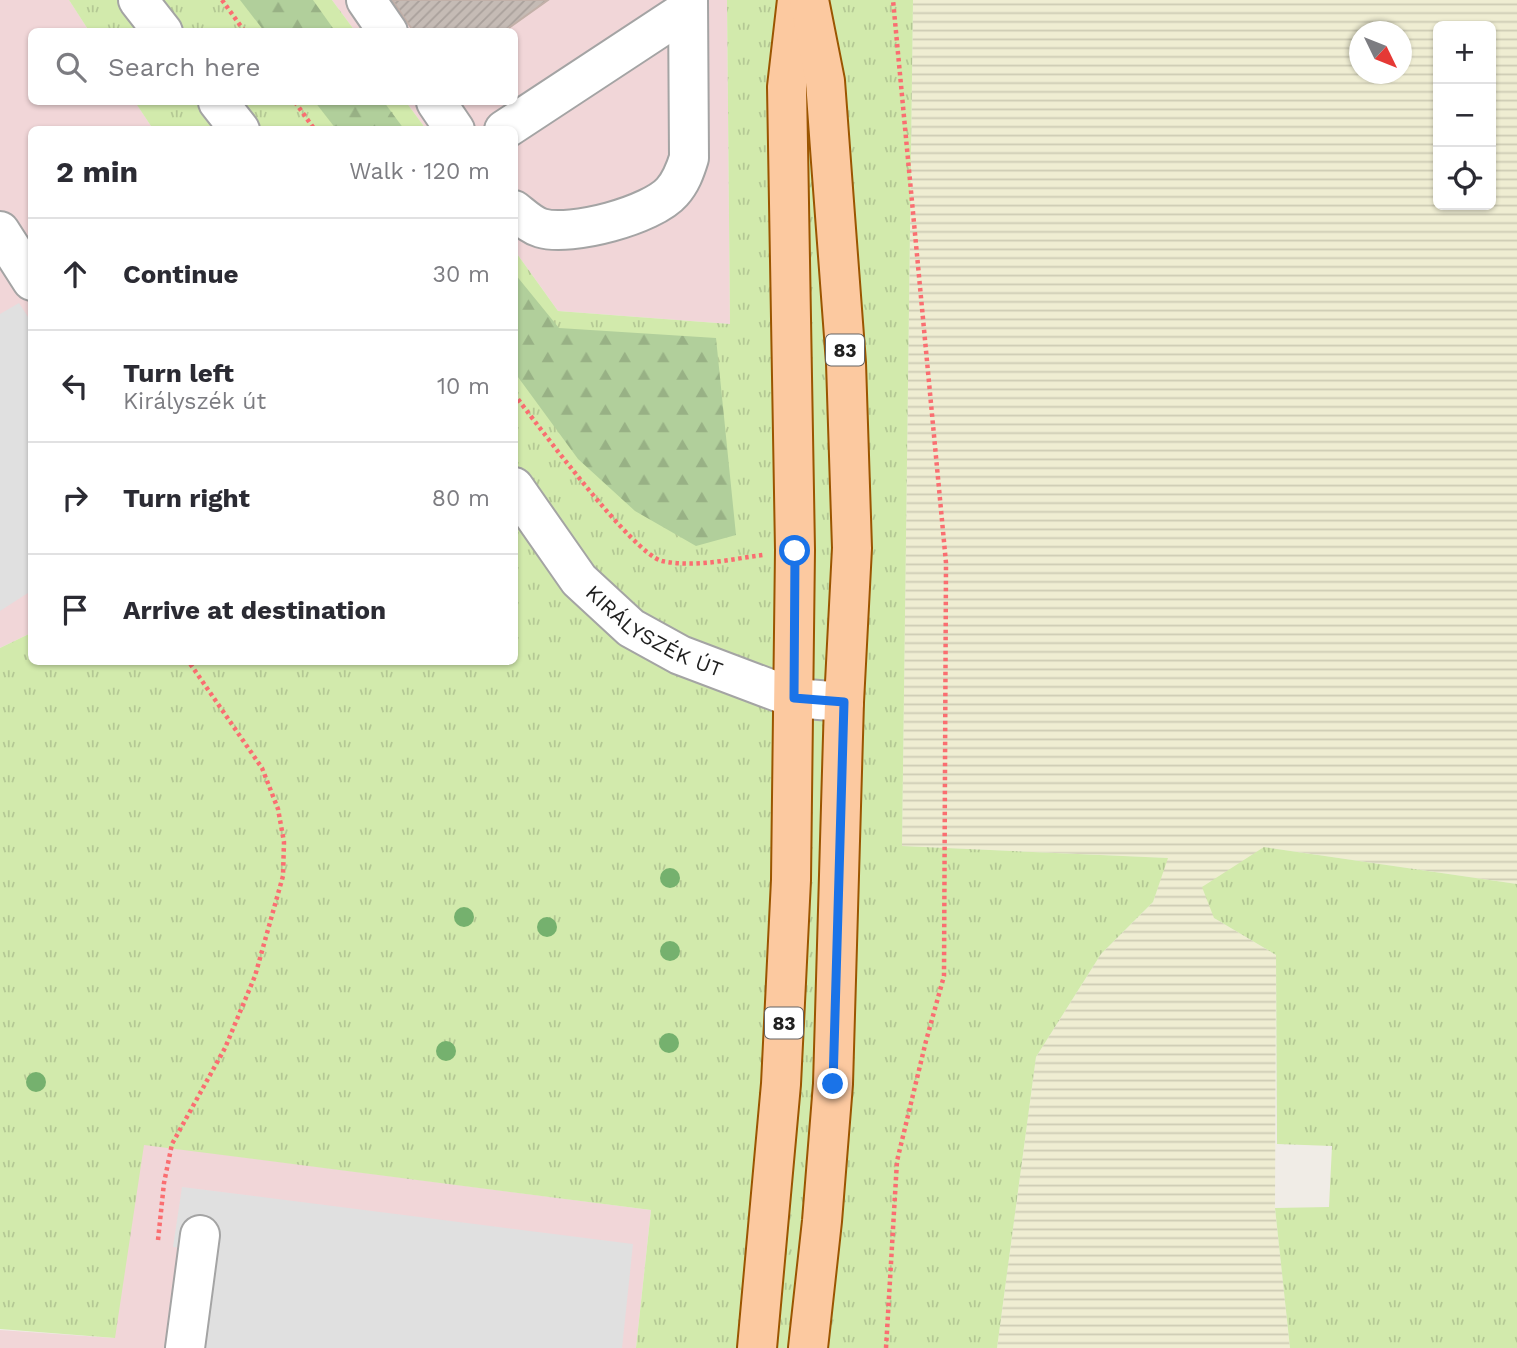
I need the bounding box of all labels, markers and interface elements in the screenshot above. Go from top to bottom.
north arrow [1349,21,1412,84]
map controls [1433,21,1496,210]
button: + [1433,21,1496,84]
search box [28,28,518,105]
icon: search [52,48,90,86]
text: Search here [108,52,260,82]
button: − [1433,84,1496,147]
button: locate [1433,147,1496,210]
text: 2 min [56,154,138,189]
text: Walk · 120 m [349,158,490,185]
icon: ahead [56,255,94,293]
text: Continue [123,259,239,289]
text: 30 m [433,261,490,288]
road number: 83 [826,334,864,366]
text: Turn left [123,358,234,388]
icon: left [56,367,94,405]
text: 10 m [437,373,490,400]
text: Királyszék út [123,388,266,415]
icon: right [56,479,94,517]
text: Turn right [123,483,250,513]
text: 80 m [432,485,490,512]
route start [779,535,810,566]
street label: KIRÁLYSZÉK ÚT [581,580,727,682]
icon: arrive [56,591,94,629]
text: Arrive at destination [123,595,386,625]
road number: 83 [765,1007,803,1038]
route end [817,1068,848,1099]

